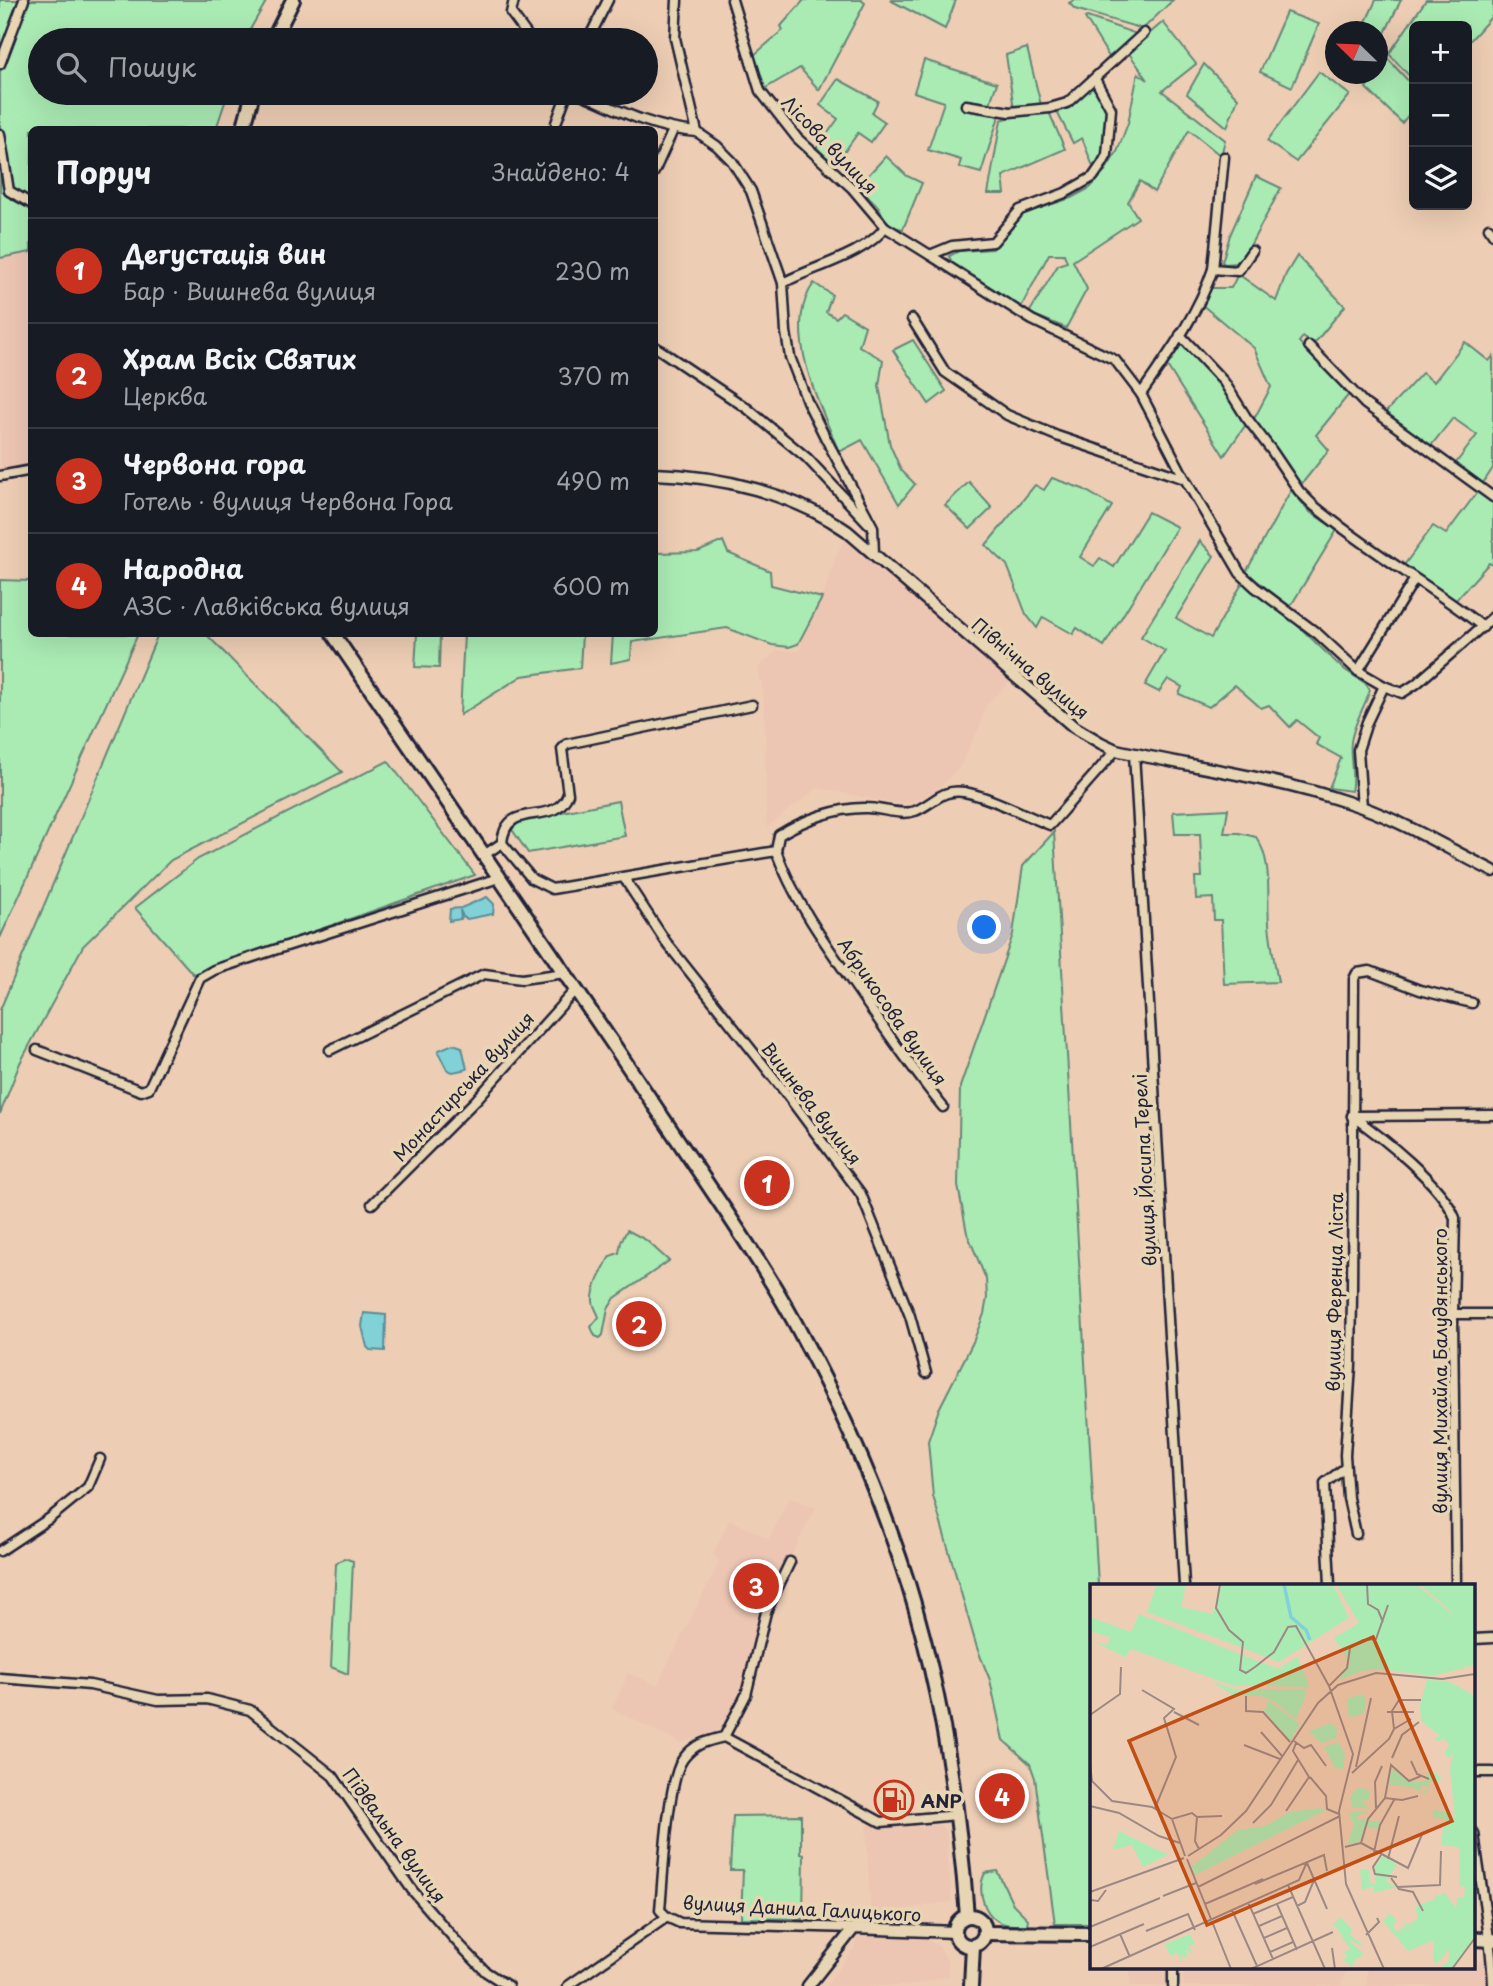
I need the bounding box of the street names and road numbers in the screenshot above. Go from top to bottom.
street label: Лісова вулиця [776,89,884,199]
street label: Північна вулиця [966,611,1096,725]
street label: Абрикосова вулиця [832,932,954,1090]
street label: Монастирська вулиця [386,1005,540,1167]
street label: Вишнева вулиця [755,1036,869,1170]
street label: вулиця Йосипа Терелі [1125,1073,1163,1267]
street label: вулиця Ференца Ліста [1319,1192,1349,1392]
street label: вулиця Михайла Балудянського [1426,1228,1453,1514]
street label: Підвальна вулиця [337,1762,453,1908]
street label: вулиця Данила Галицького [682,1888,922,1928]

